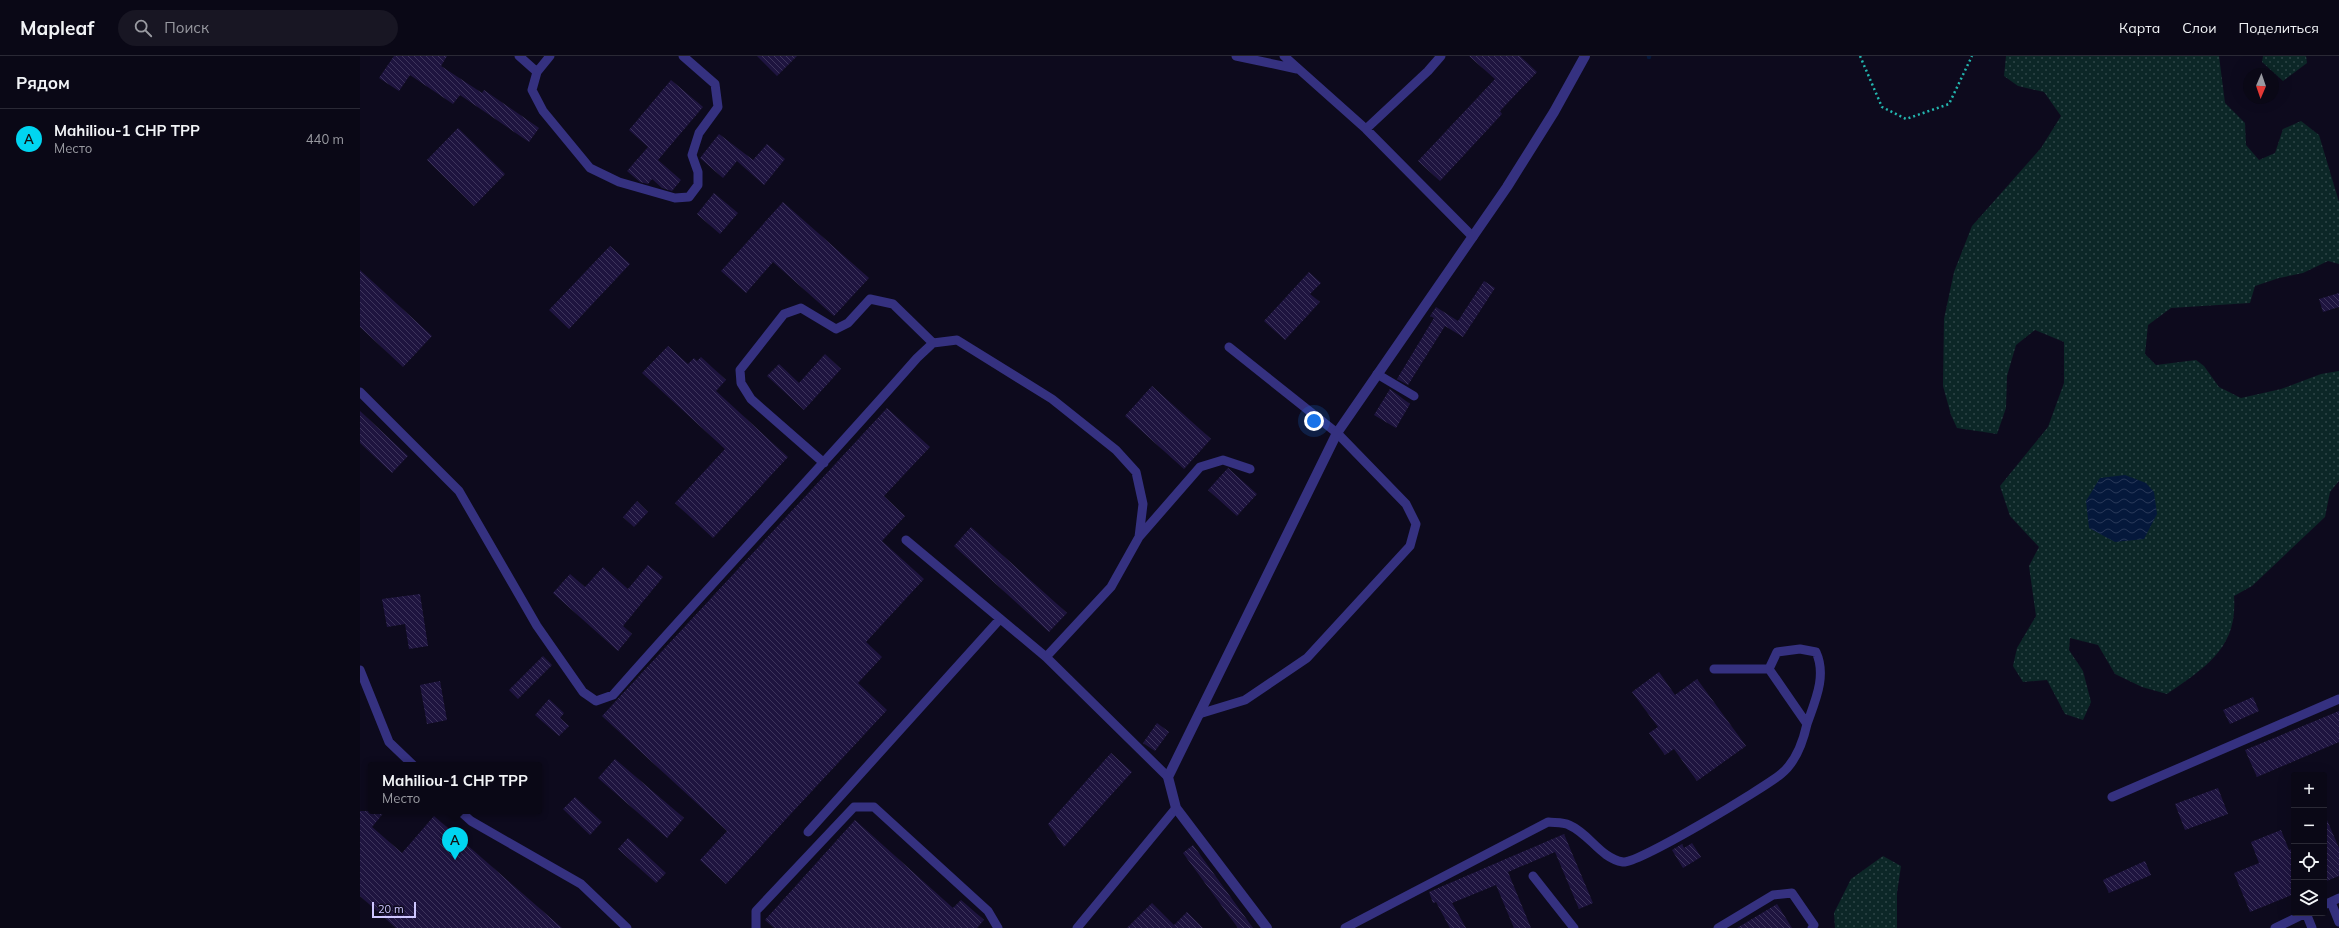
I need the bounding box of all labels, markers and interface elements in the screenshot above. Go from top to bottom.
search box [118,10,398,46]
text: Mapleaf [20,16,94,40]
icon: search [132,17,154,39]
text: Поиск [164,18,209,37]
text: Карта [2119,19,2160,37]
text: Слои [2182,19,2217,37]
text: Поделиться [2239,19,2319,37]
north arrow [2243,68,2279,104]
text: Рядом [16,72,70,93]
text: Mahiliou-1 CHP TPP [54,121,200,140]
text: A [24,131,34,147]
text: 440 m [306,131,344,147]
text: Место [54,140,92,156]
your location [1304,411,1324,431]
popup [368,762,542,814]
text: Mahiliou-1 CHP TPP [382,771,528,790]
map controls [2291,772,2327,916]
button: + [2291,772,2327,808]
text: Место [382,790,420,806]
button: − [2291,808,2327,844]
pin: A [442,827,468,860]
button: locate [2291,844,2327,880]
button: layers [2291,880,2327,916]
scale bar [372,900,416,919]
text: 20 m [378,902,404,916]

